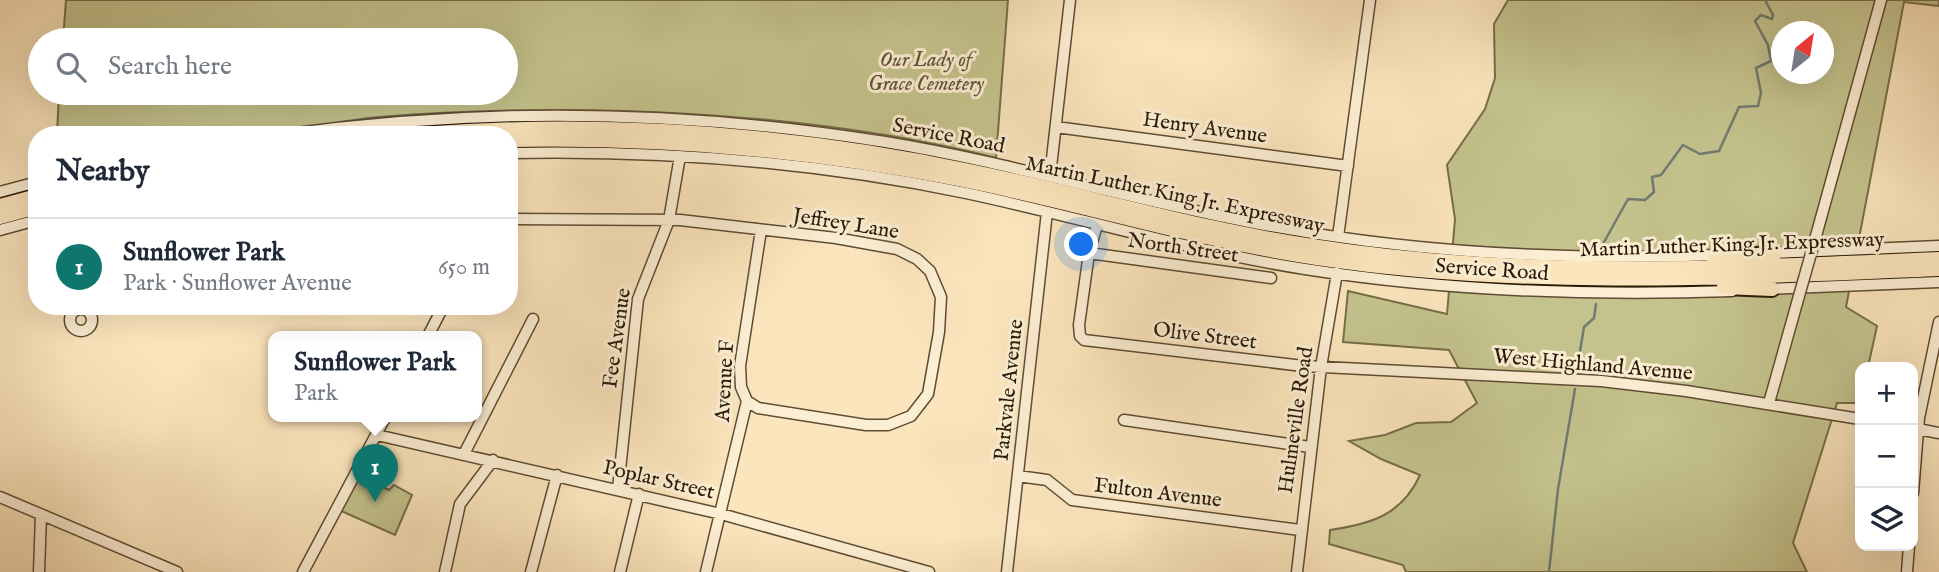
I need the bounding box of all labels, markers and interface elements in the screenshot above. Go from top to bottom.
north arrow [1771,21,1834,84]
search box [28,28,518,105]
park label: Our Lady of Grace Cemetery [868,47,984,98]
icon: search [52,48,90,86]
text: Search here [108,50,232,83]
street label: Henry Avenue [1141,106,1269,151]
street label: Service Road [890,112,1008,161]
street label: Martin Luther King Jr. Expressway [1023,151,1327,241]
text: Nearby [56,153,149,191]
street label: Jeffrey Lane [789,202,901,246]
your location [1064,227,1098,261]
street label: North Street [1126,227,1240,270]
street label: Martin Luther King Jr. Expressway [1579,227,1886,264]
text: Sunflower Park [123,236,285,269]
text: 1 [75,253,83,282]
text: 650 m [438,253,490,282]
street label: Service Road [1434,253,1550,288]
text: Park · Sunflower Avenue [123,269,352,298]
street label: Fee Avenue [597,286,638,390]
street label: Olive Street [1151,317,1258,356]
street label: Parkvale Avenue [989,318,1030,462]
popup [268,331,482,422]
street label: Avenue F [710,339,741,424]
street label: West Highland Avenue [1492,343,1694,388]
street label: Hulmeville Road [1273,344,1320,495]
text: Sunflower Park [294,346,456,379]
map controls [1855,362,1918,551]
button: + [1855,362,1918,425]
text: Park [294,379,338,408]
button: − [1855,425,1918,488]
pin: 1 [352,444,398,502]
street label: Poplar Street [600,455,717,506]
street label: Fulton Avenue [1093,472,1223,515]
button: layers [1855,488,1918,551]

